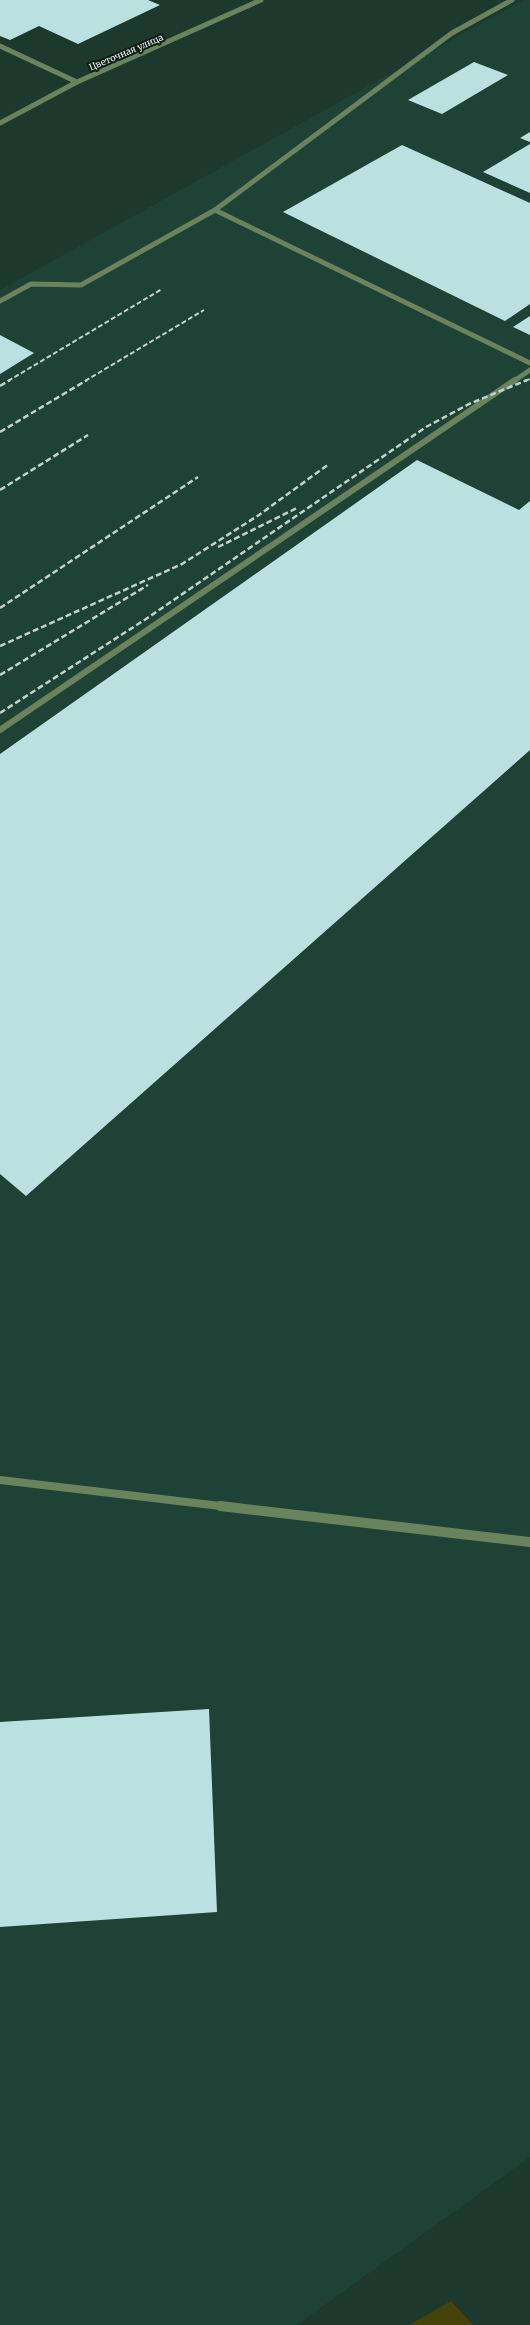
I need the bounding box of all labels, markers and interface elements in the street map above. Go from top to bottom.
street label: Цветочная улица [87,31,165,73]

